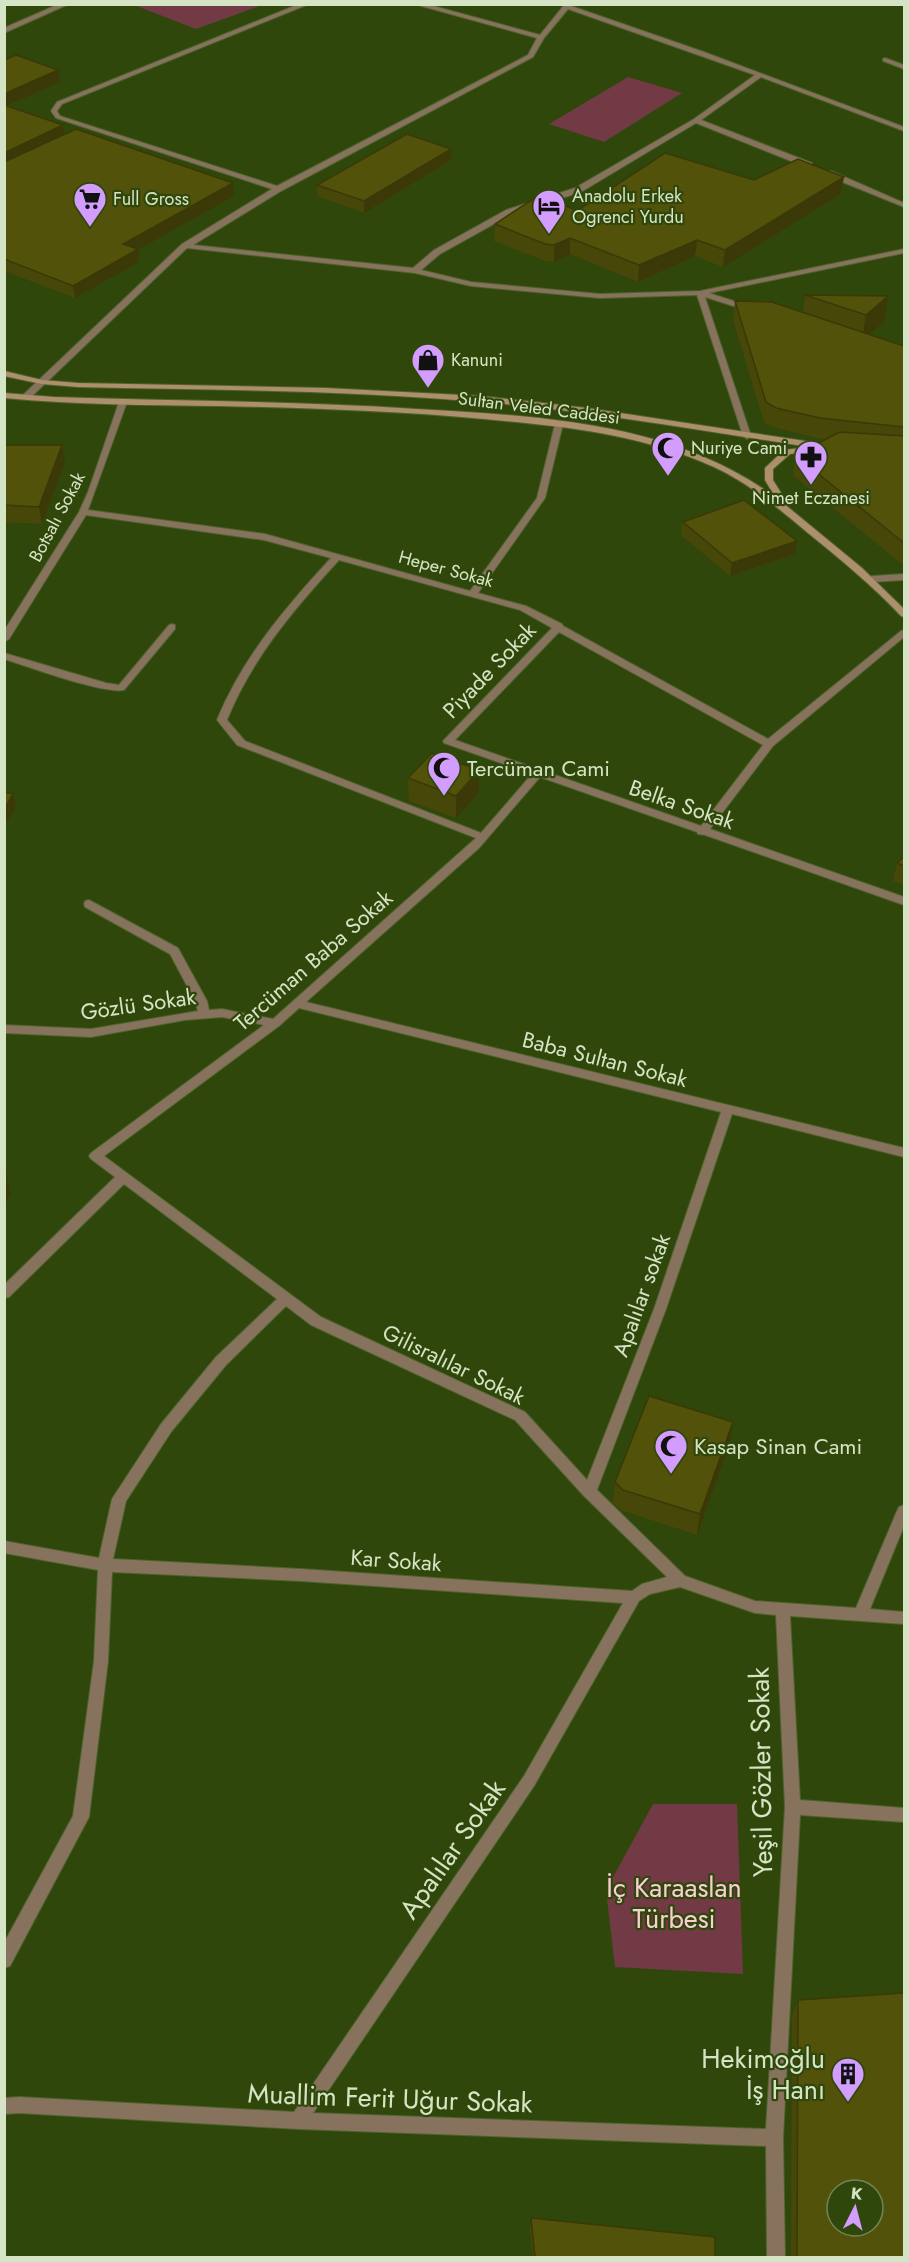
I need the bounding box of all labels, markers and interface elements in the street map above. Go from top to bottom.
supermarket icon: Full Gross [72,181,108,228]
place label: Anadolu Erkek Ogrenci Yurdu [572,183,684,230]
place label: Full Gross [113,186,189,212]
hotel icon: Anadolu Erkek Ogrenci Yurdu [531,188,567,235]
shop icon: Kanuni [410,342,446,389]
place label: Kanuni [451,347,503,373]
street label: Sultan Veled Caddesi [457,385,621,431]
mosque icon: Nuriye Cami [650,430,686,477]
place label: Nuriye Cami [691,435,787,461]
pharmacy icon: Nimet Eczanesi [793,439,829,486]
street label: Botsalı Sokak [22,467,92,567]
place label: Nimet Eczanesi [752,485,870,511]
street label: Heper Sokak [396,544,496,594]
street label: Piyade Sokak [435,615,543,725]
mosque icon: Tercüman Cami [426,750,462,797]
place label: Tercüman Cami [467,752,610,784]
street label: Belka Sokak [625,771,739,837]
street label: Tercüman Baba Sokak [227,882,400,1038]
street label: Gözlü Sokak [78,980,198,1028]
street label: Baba Sultan Sokak [519,1023,691,1095]
street label: Apalılar sokak [604,1229,678,1361]
street label: Gilisralılar Sokak [377,1316,531,1413]
mosque icon: Kasap Sinan Cami [653,1428,689,1475]
place label: Kasap Sinan Cami [694,1430,862,1462]
street label: Kar Sokak [349,1541,443,1579]
street label: Yeşil Gözler Sokak [740,1667,782,1877]
street label: Apalılar Sokak [389,1771,515,1927]
park label: İç Karaaslan Türbesi [606,1868,742,1938]
place label: Hekimoğlu İş Hanı [701,2039,825,2109]
building icon: Hekimoğlu İş Hanı [830,2056,866,2103]
street label: Muallim Ferit Uğur Sokak [247,2074,533,2122]
north arrow [825,2178,885,2238]
text: K [850,2182,864,2206]

